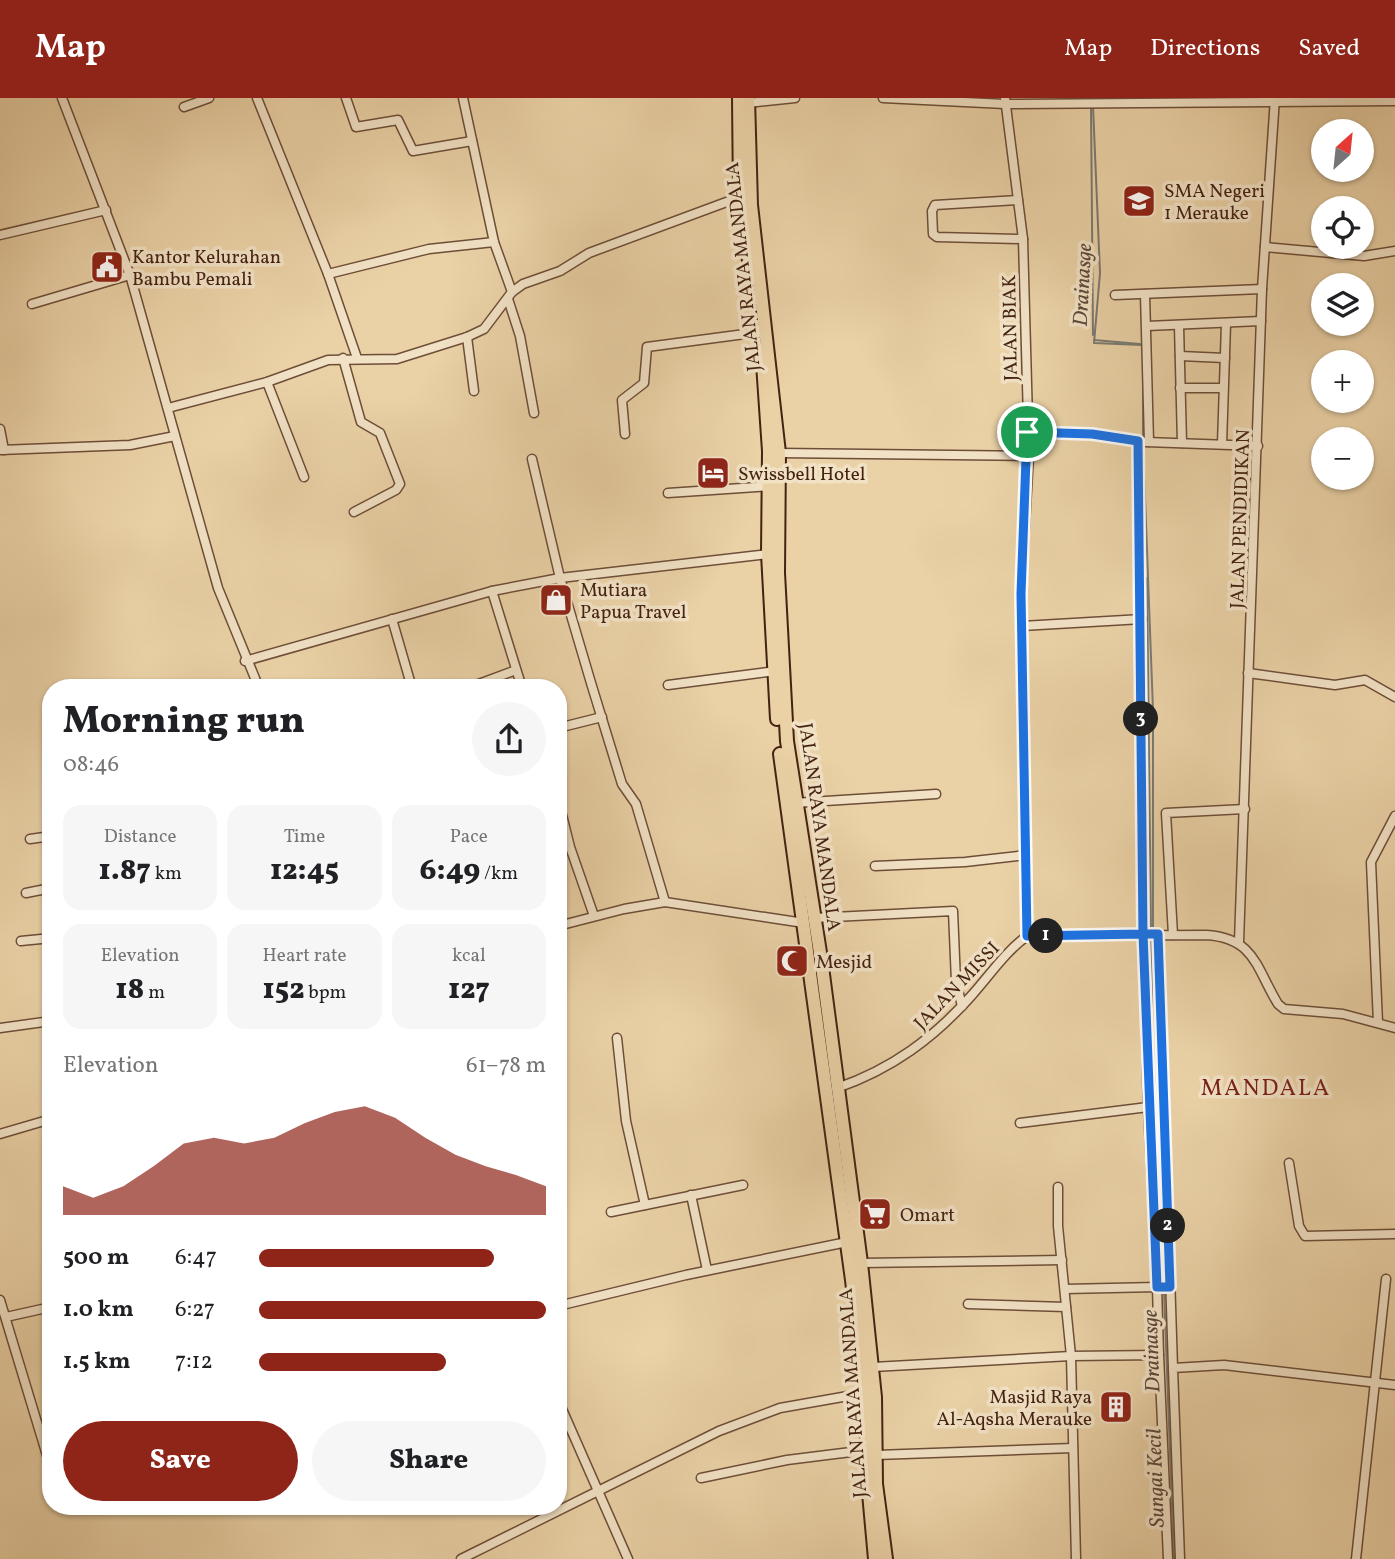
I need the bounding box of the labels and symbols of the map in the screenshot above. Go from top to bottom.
north arrow [1311,119,1374,182]
street label: JALAN RAYA MANDALA [720,161,768,373]
place label: SMA Negeri 1 Merauke [1164,179,1265,227]
school or university icon: SMA Negeri 1 Merauke [1120,182,1158,220]
water label: Drainasge [1067,242,1100,327]
place label: Kantor Kelurahan Bambu Pemali [132,245,281,293]
public building icon: Kantor Kelurahan Bambu Pemali [88,248,126,286]
street label: JALAN BIAK [997,274,1025,381]
pin [997,402,1057,462]
street label: JALAN PENDIDIKAN [1225,429,1257,609]
hotel icon: Swissbell Hotel [694,454,732,492]
place label: Swissbell Hotel [738,462,866,488]
place label: Mutiara Papua Travel [580,578,687,626]
shop icon: Mutiara Papua Travel [537,581,575,619]
pin: 3 [1124,702,1158,736]
street label: JALAN RAYA MANDALA [792,721,847,933]
pin: 1 [1028,918,1064,954]
street label: JALAN MISSI [909,936,1006,1036]
mosque icon: Mesjid [773,942,811,980]
place label: Mesjid [816,950,872,976]
district label: MANDALA [1201,1073,1331,1105]
supermarket icon: Omart [856,1195,894,1233]
place label: Omart [900,1203,955,1229]
pin: 2 [1150,1208,1186,1244]
street label: JALAN RAYA MANDALA [834,1287,874,1499]
water label: Drainasge [1137,1309,1168,1393]
place label: Masjid Raya Al-Aqsha Merauke [937,1385,1092,1433]
building icon: Masjid Raya Al-Aqsha Merauke [1097,1388,1135,1426]
water label: Sungai Kecil [1140,1428,1173,1528]

